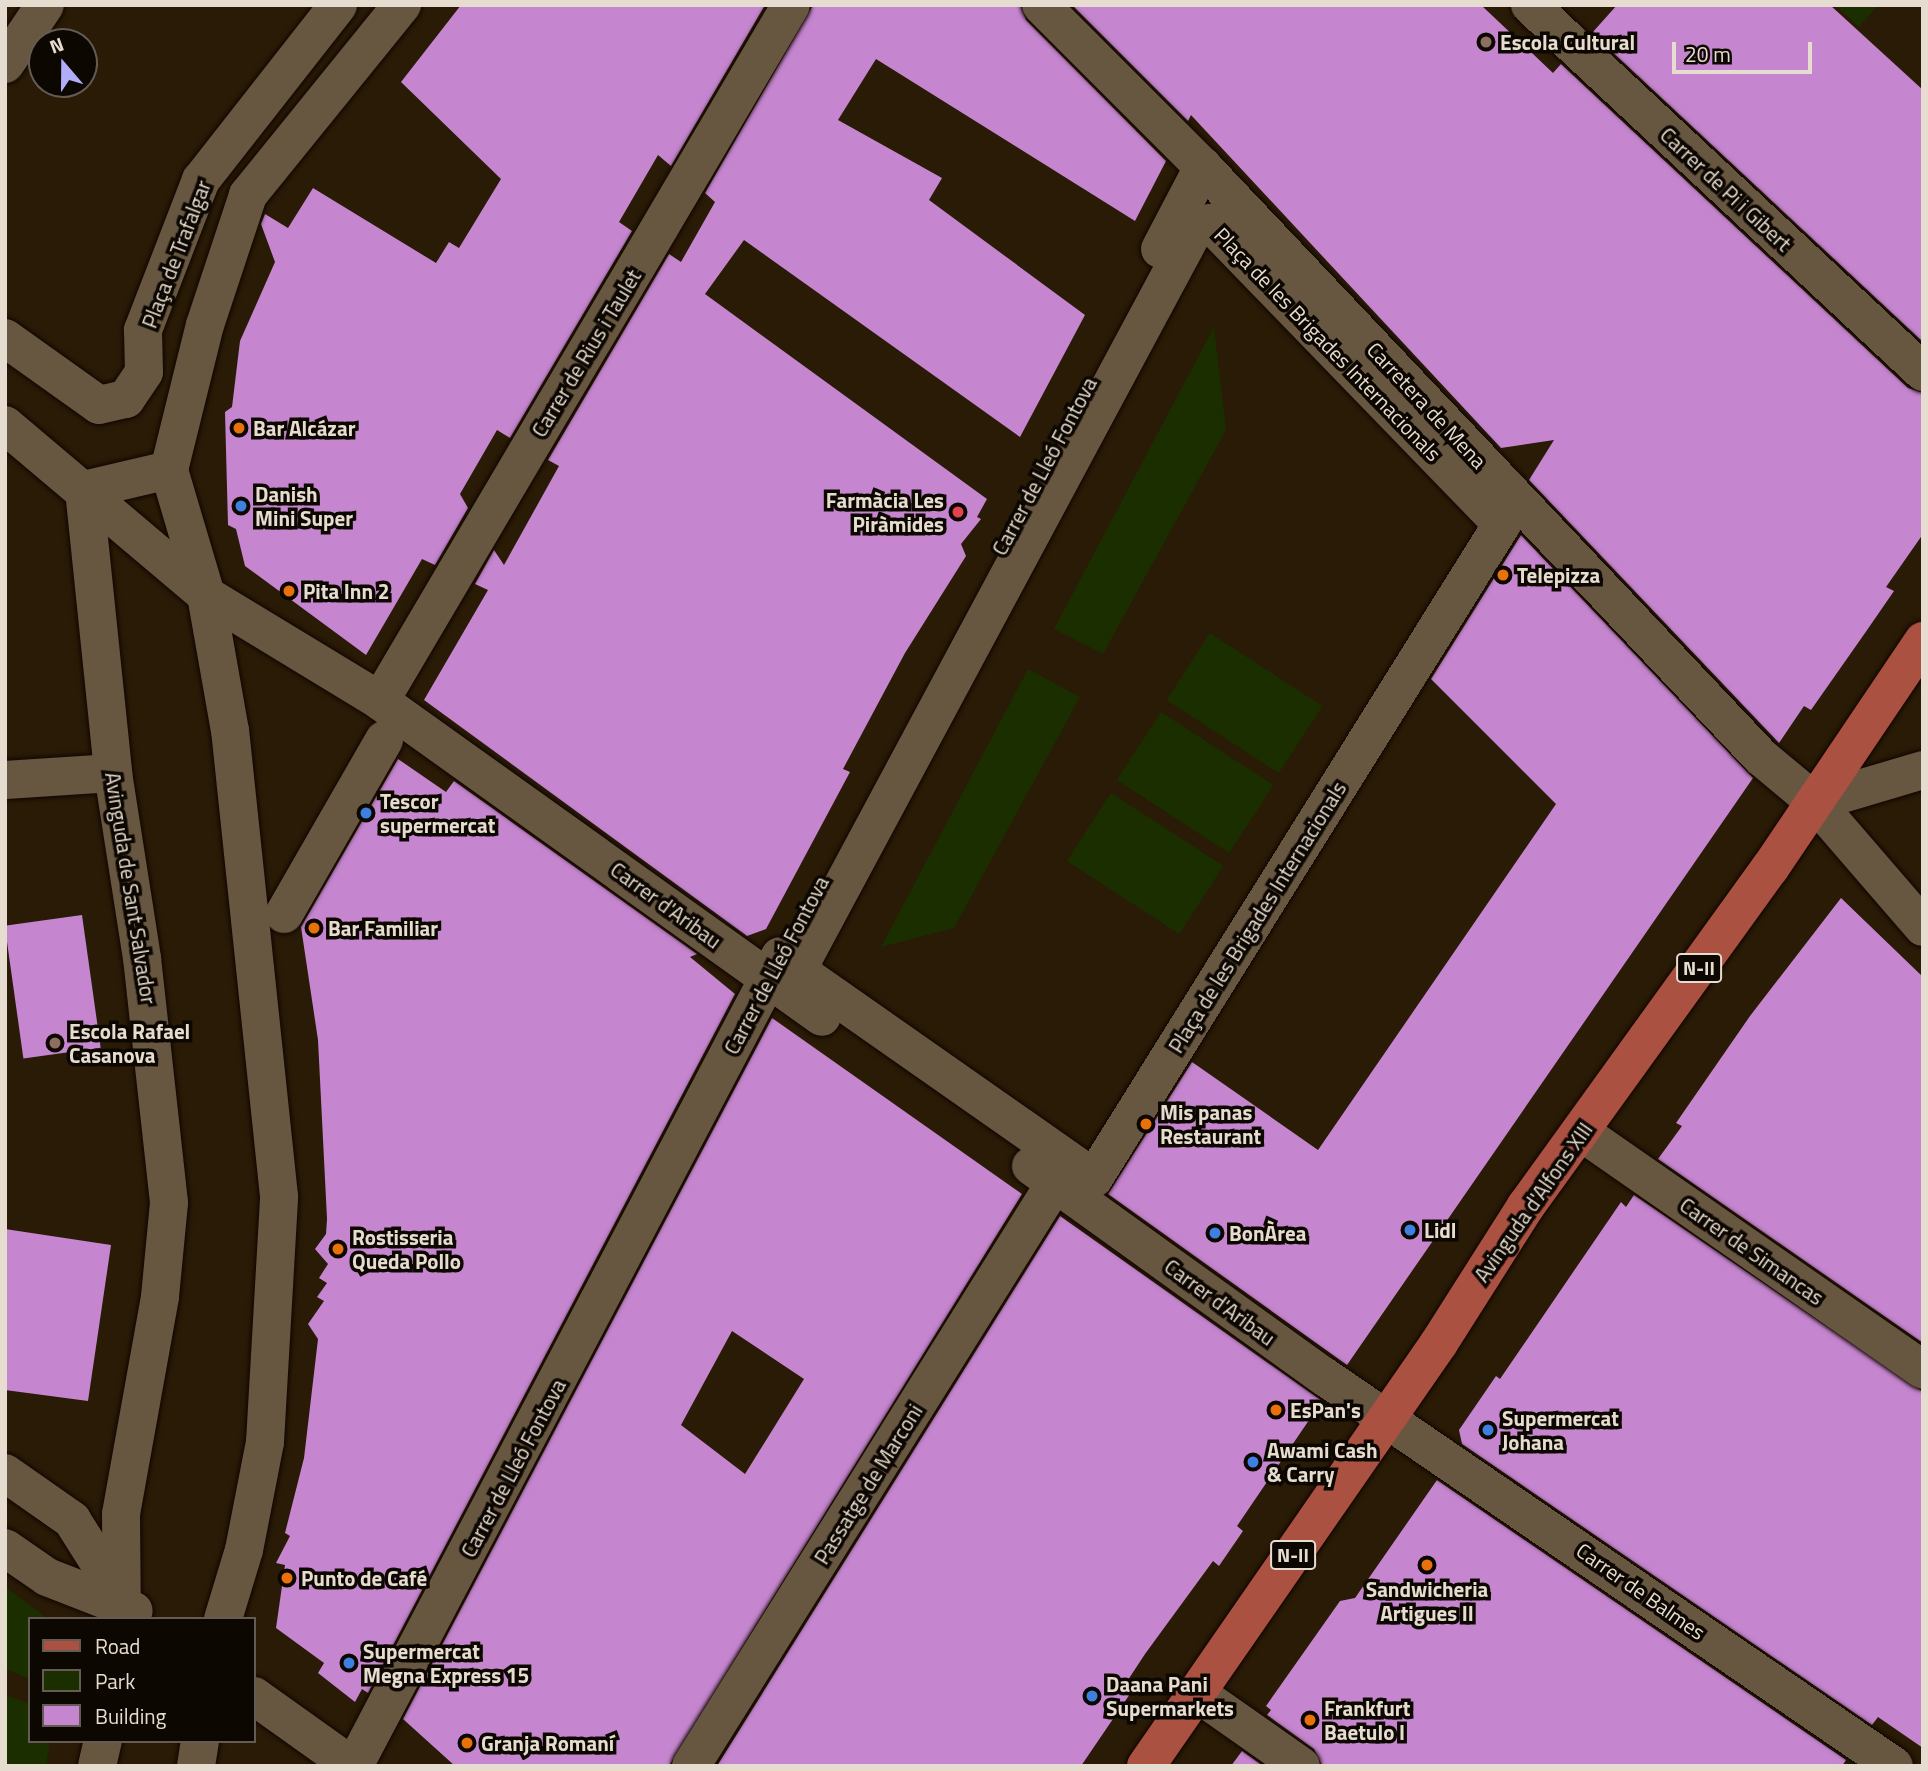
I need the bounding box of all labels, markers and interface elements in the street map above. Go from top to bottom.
north arrow [28,28,98,98]
scale bar [1676,28,1816,72]
text: N [45,29,67,61]
place label: Escola Cultural [1500,29,1635,55]
marker: Escola Cultural [1478,34,1494,50]
text: 20 m [1685,38,1731,70]
street label: Carrer de Pi i Gibert [1655,122,1797,256]
street label: Plaça de Trafalgar [136,176,216,332]
street label: Plaça de les Brigades Internacionals [1209,222,1447,466]
street label: Carrer de Rius i Taulet [526,265,646,441]
street label: Carretera de Mena [1362,337,1492,473]
street label: Carrer de Lleó Fontova [986,373,1102,559]
place label: Bar Alcázar [253,415,355,441]
marker: Bar Alcázar [231,420,247,436]
place label: Danish Mini Super [255,481,353,531]
place label: Farmàcia Les Piràmides [826,487,944,537]
marker: Danish Mini Super [233,498,249,514]
marker: Farmàcia Les Piràmides [950,504,966,520]
place label: Telepizza [1517,562,1600,588]
marker: Telepizza [1495,567,1511,583]
place label: Pita Inn 2 [303,578,389,604]
marker: Pita Inn 2 [281,583,297,599]
street label: Avinguda de Sant Salvador [100,770,162,1006]
street label: Plaça de les Brigades Internacionals [1163,777,1351,1057]
place label: Tescor supermercat [380,788,495,838]
marker: Tescor supermercat [358,805,374,821]
street label: Carrer d'Aribau [606,856,726,954]
street label: Carrer de Lleó Fontova [718,872,834,1058]
place label: Bar Familiar [328,915,438,941]
marker: Bar Familiar [306,920,322,936]
road number: N-II [1674,952,1724,984]
place label: Escola Rafael Casanova [69,1018,190,1068]
marker: Escola Rafael Casanova [47,1035,63,1051]
place label: Mis panas Restaurant [1160,1099,1261,1149]
marker: Mis panas Restaurant [1138,1116,1154,1132]
street label: Avinguda d'Alfons XIII [1468,1117,1598,1287]
street label: Carrer de Simancas [1675,1192,1829,1310]
place label: Lidl [1424,1217,1457,1243]
place label: BonÀrea [1229,1220,1306,1246]
marker: Lidl [1402,1222,1418,1238]
place label: Rostisseria Queda Pollo [352,1224,461,1274]
marker: BonÀrea [1207,1225,1223,1241]
marker: Rostisseria Queda Pollo [330,1241,346,1257]
street label: Carrer d'Aribau [1160,1253,1280,1351]
street label: Carrer de Lleó Fontova [455,1375,571,1561]
place label: EsPan's [1290,1397,1361,1423]
street label: Passatge de Marconi [809,1399,927,1569]
marker: EsPan's [1268,1402,1284,1418]
place label: Supermercat Johana [1502,1405,1619,1455]
marker: Supermercat Johana [1480,1422,1496,1438]
place label: Awami Cash & Carry [1267,1437,1378,1487]
marker: Awami Cash & Carry [1245,1454,1261,1470]
street label: Carrer de Balmes [1572,1537,1710,1645]
road number: N-II [1268,1540,1318,1570]
marker: Sandwicheria Artigues II [1419,1557,1435,1573]
place label: Punto de Café [301,1565,427,1591]
marker: Punto de Café [279,1570,295,1586]
place label: Sandwicheria Artigues II [1366,1576,1488,1626]
legend [28,1617,256,1743]
text: Road [95,1630,140,1662]
place label: Supermercat Megna Express 15 [363,1638,529,1688]
marker: Supermercat Megna Express 15 [341,1655,357,1671]
text: Park [95,1665,135,1697]
place label: Daana Pani Supermarkets [1106,1671,1234,1721]
marker: Daana Pani Supermarkets [1084,1688,1100,1704]
place label: Frankfurt Baetulo I [1324,1695,1410,1745]
text: Building [95,1700,166,1732]
marker: Frankfurt Baetulo I [1302,1712,1318,1728]
place label: Granja Romaní [481,1730,614,1756]
marker: Granja Romaní [459,1735,475,1751]

